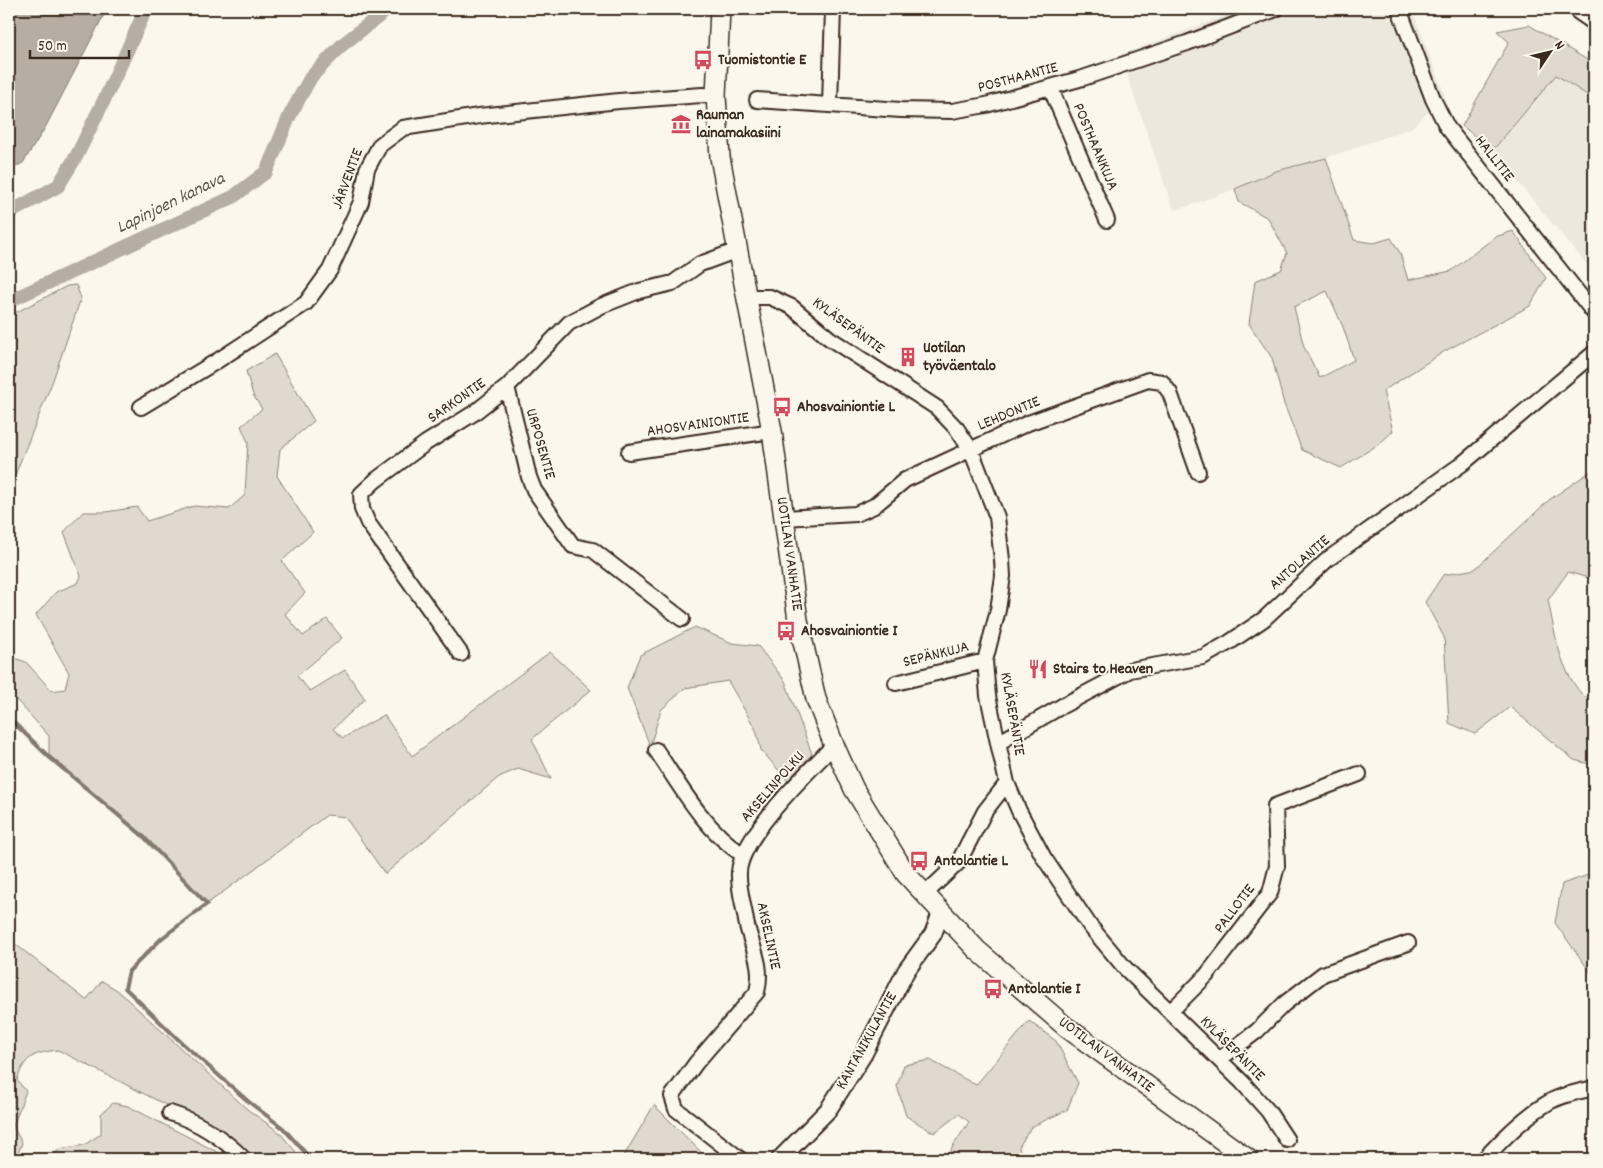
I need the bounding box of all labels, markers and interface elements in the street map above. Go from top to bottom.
scale bar [30,28,129,60]
north arrow [1526,28,1576,78]
text: 50 m [38,36,67,58]
text: N [1549,37,1569,54]
bus stop icon: Tuomistontie E [692,49,714,71]
place label: Tuomistontie E [718,49,807,72]
street label: POSTHAANTIE [975,56,1061,100]
street label: POSTHAANKUJA [1066,100,1124,195]
place label: Rauman lainamakasiini [696,104,781,145]
museum icon: Rauman lainamakasiini [670,113,692,135]
street label: HALLITIE [1468,131,1520,188]
street label: JÄRVENTIE [326,145,370,213]
water label: Lapinjoen kanava [113,166,231,241]
street label: KYLÄSEPÄNTIE [807,292,890,361]
place label: Uotilan työväentalo [923,337,996,378]
building icon: Uotilan työväentalo [897,346,919,368]
street label: SARKONTIE [423,372,492,430]
street label: LEHDONTIE [974,390,1045,437]
bus stop icon: Ahosvainiontie L [771,396,793,418]
place label: Ahosvainiontie L [797,396,895,419]
street label: URPOSENTIE [519,406,561,483]
street label: AHOSVAINIONTIE [645,406,751,444]
street label: UOTILAN VANHATIE [770,495,808,613]
street label: ANTOLANTIE [1265,530,1336,596]
bus stop icon: Ahosvainiontie I [775,620,797,642]
place label: Ahosvainiontie I [801,620,898,643]
street label: SEPÄNKUJA [901,636,972,674]
restaurant icon: Stairs to Heaven [1027,658,1049,680]
place label: Stairs to Heaven [1053,658,1153,681]
street label: KYLÄSEPÄNTIE [993,670,1031,758]
street label: AKSELINPOLKU [735,746,811,828]
bus stop icon: Antolantie L [908,850,930,872]
place label: Antolantie L [934,850,1008,873]
street label: PALLOTIE [1209,879,1262,939]
street label: AKSELINTIE [750,900,787,973]
bus stop icon: Antolantie I [982,978,1004,1000]
place label: Antolantie I [1008,978,1081,1001]
street label: KANTANIKULANTIE [831,987,904,1094]
street label: UOTILAN VANHATIE [1053,1011,1159,1099]
street label: KYLÄSEPÄNTIE [1194,1011,1271,1088]

